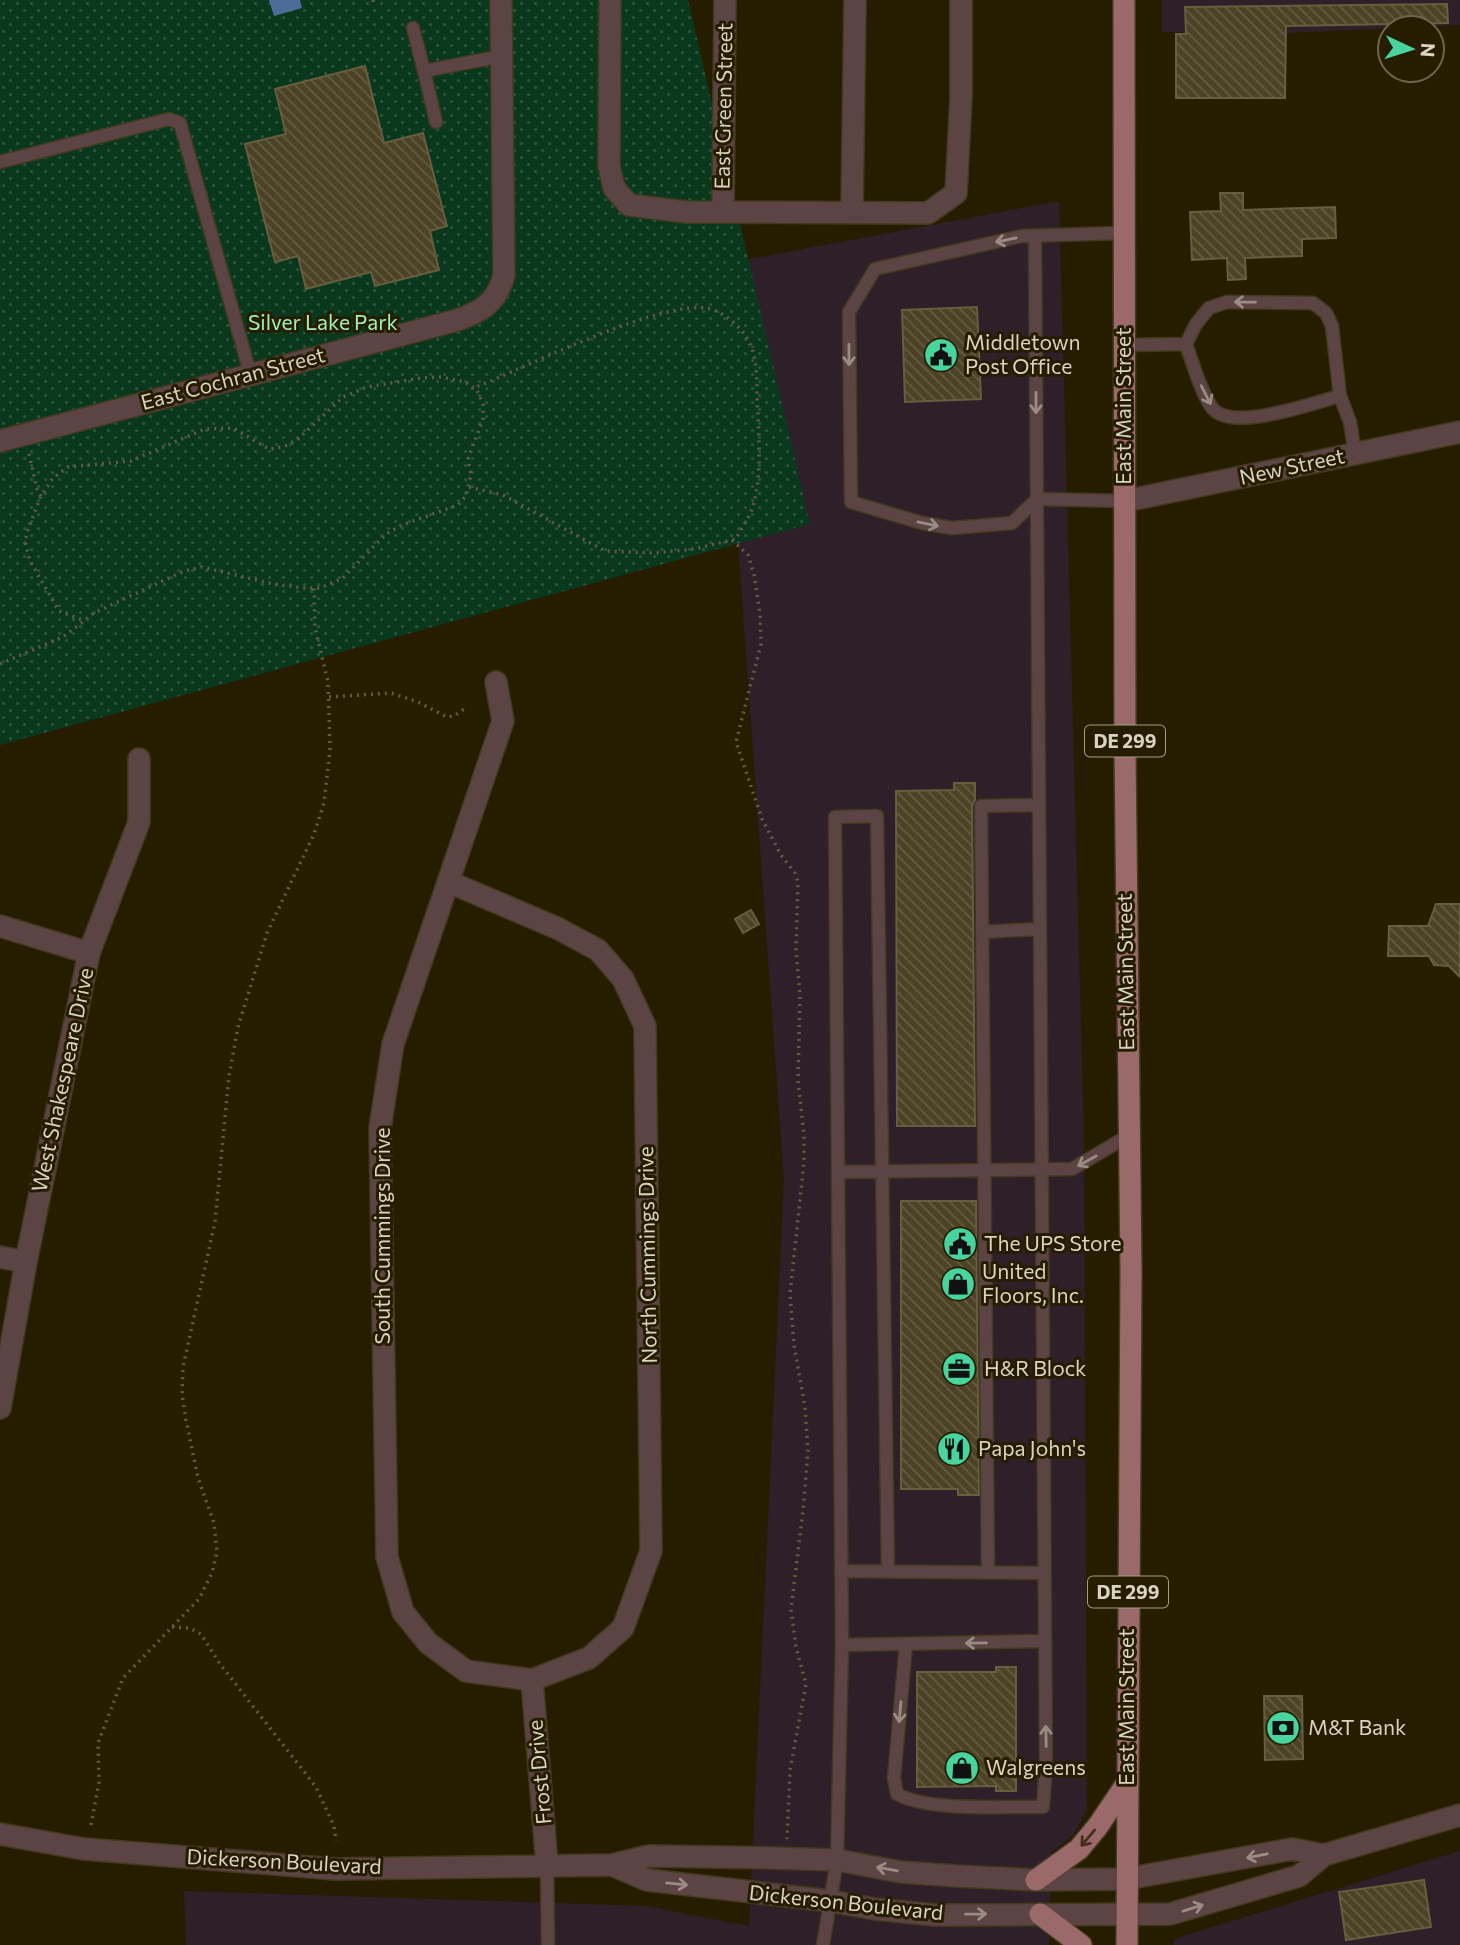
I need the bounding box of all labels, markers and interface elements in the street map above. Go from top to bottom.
north arrow [1376,14,1446,84]
street label: East Green Street [709,22,736,189]
text: N [1416,42,1440,58]
one-way arrow [995,233,1018,247]
one-way arrow [1233,296,1256,309]
park label: Silver Lake Park [248,309,398,334]
street label: East Main Street [1110,327,1135,485]
place label: Middletown Post Office [965,329,1081,378]
public building icon: Middletown Post Office [922,336,960,374]
street label: East Cochran Street [138,341,327,414]
one-way arrow [843,344,856,367]
one-way arrow [1200,384,1214,405]
one-way arrow [1029,391,1043,414]
street label: New Street [1237,442,1347,489]
one-way arrow [916,518,939,531]
road number: DE 299 [1085,726,1165,756]
street label: East Main Street [1111,893,1138,1051]
street label: West Shakespeare Drive [26,965,98,1194]
street label: South Cummings Drive [369,1127,394,1345]
street label: North Cummings Drive [632,1146,661,1364]
one-way arrow [1077,1155,1098,1168]
public building icon: The UPS Store [941,1225,979,1263]
place label: The UPS Store [984,1230,1122,1255]
place label: United Floors, Inc. [982,1258,1084,1307]
shop icon: United Floors, Inc. [939,1265,977,1303]
office icon: H&R Block [940,1350,978,1388]
place label: H&R Block [984,1355,1086,1380]
restaurant icon: Papa John's [935,1430,973,1468]
place label: Papa John's [978,1435,1086,1460]
road number: DE 299 [1088,1576,1168,1608]
street label: East Main Street [1113,1628,1138,1786]
one-way arrow [964,1636,987,1649]
one-way arrow [893,1700,906,1723]
bank icon: M&T Bank [1264,1709,1302,1747]
place label: M&T Bank [1308,1714,1407,1739]
street label: Frost Drive [521,1719,556,1826]
one-way arrow [1039,1725,1052,1748]
shop icon: Walgreens [943,1749,981,1787]
place label: Walgreens [986,1754,1086,1779]
one-way arrow [1080,1829,1096,1847]
street label: Dickerson Boulevard [186,1843,382,1878]
one-way arrow [1246,1849,1269,1863]
one-way arrow [876,1862,899,1875]
one-way arrow [665,1877,687,1890]
street label: Dickerson Boulevard [748,1879,944,1924]
one-way arrow [1182,1900,1204,1913]
one-way arrow [964,1908,987,1921]

